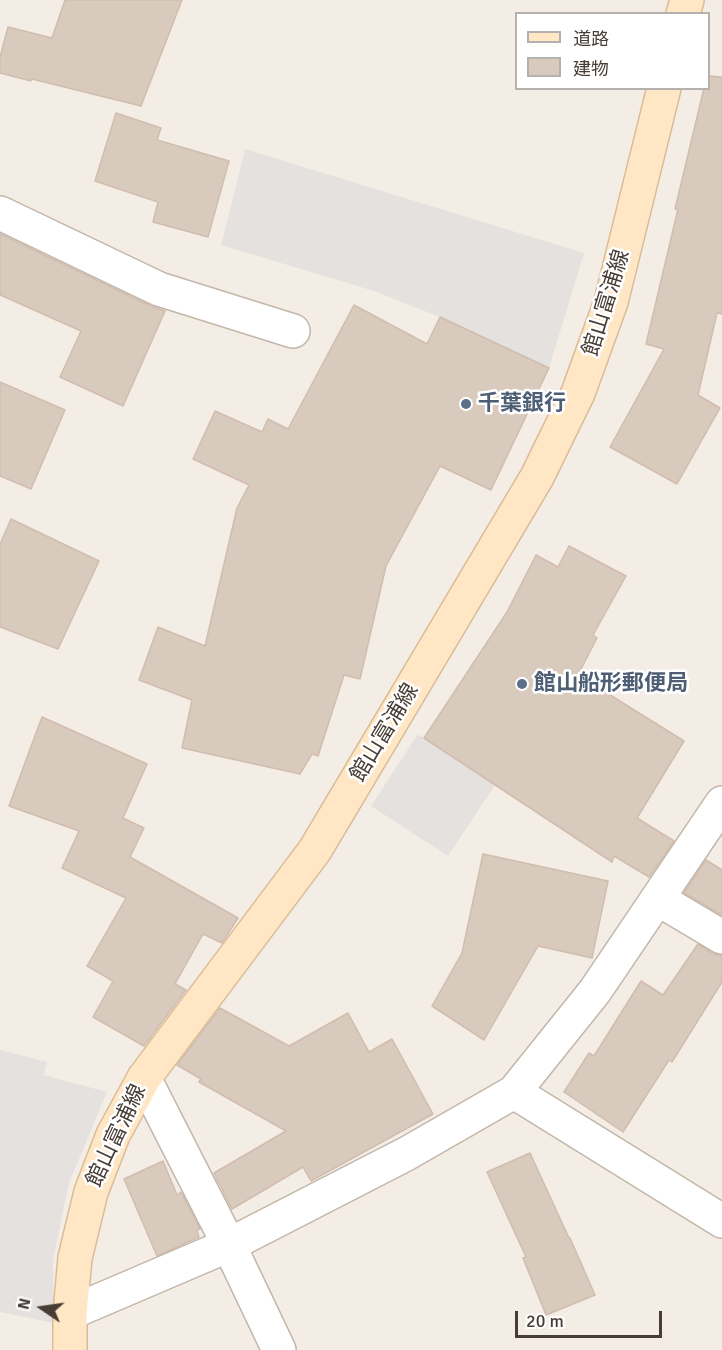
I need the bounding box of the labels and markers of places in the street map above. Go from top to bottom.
place label: 千葉銀行 [478,391,566,417]
marker: 千葉銀行 [459,397,473,411]
place label: 館山船形郵便局 [534,671,688,697]
marker: 館山船形郵便局 [515,677,529,691]

